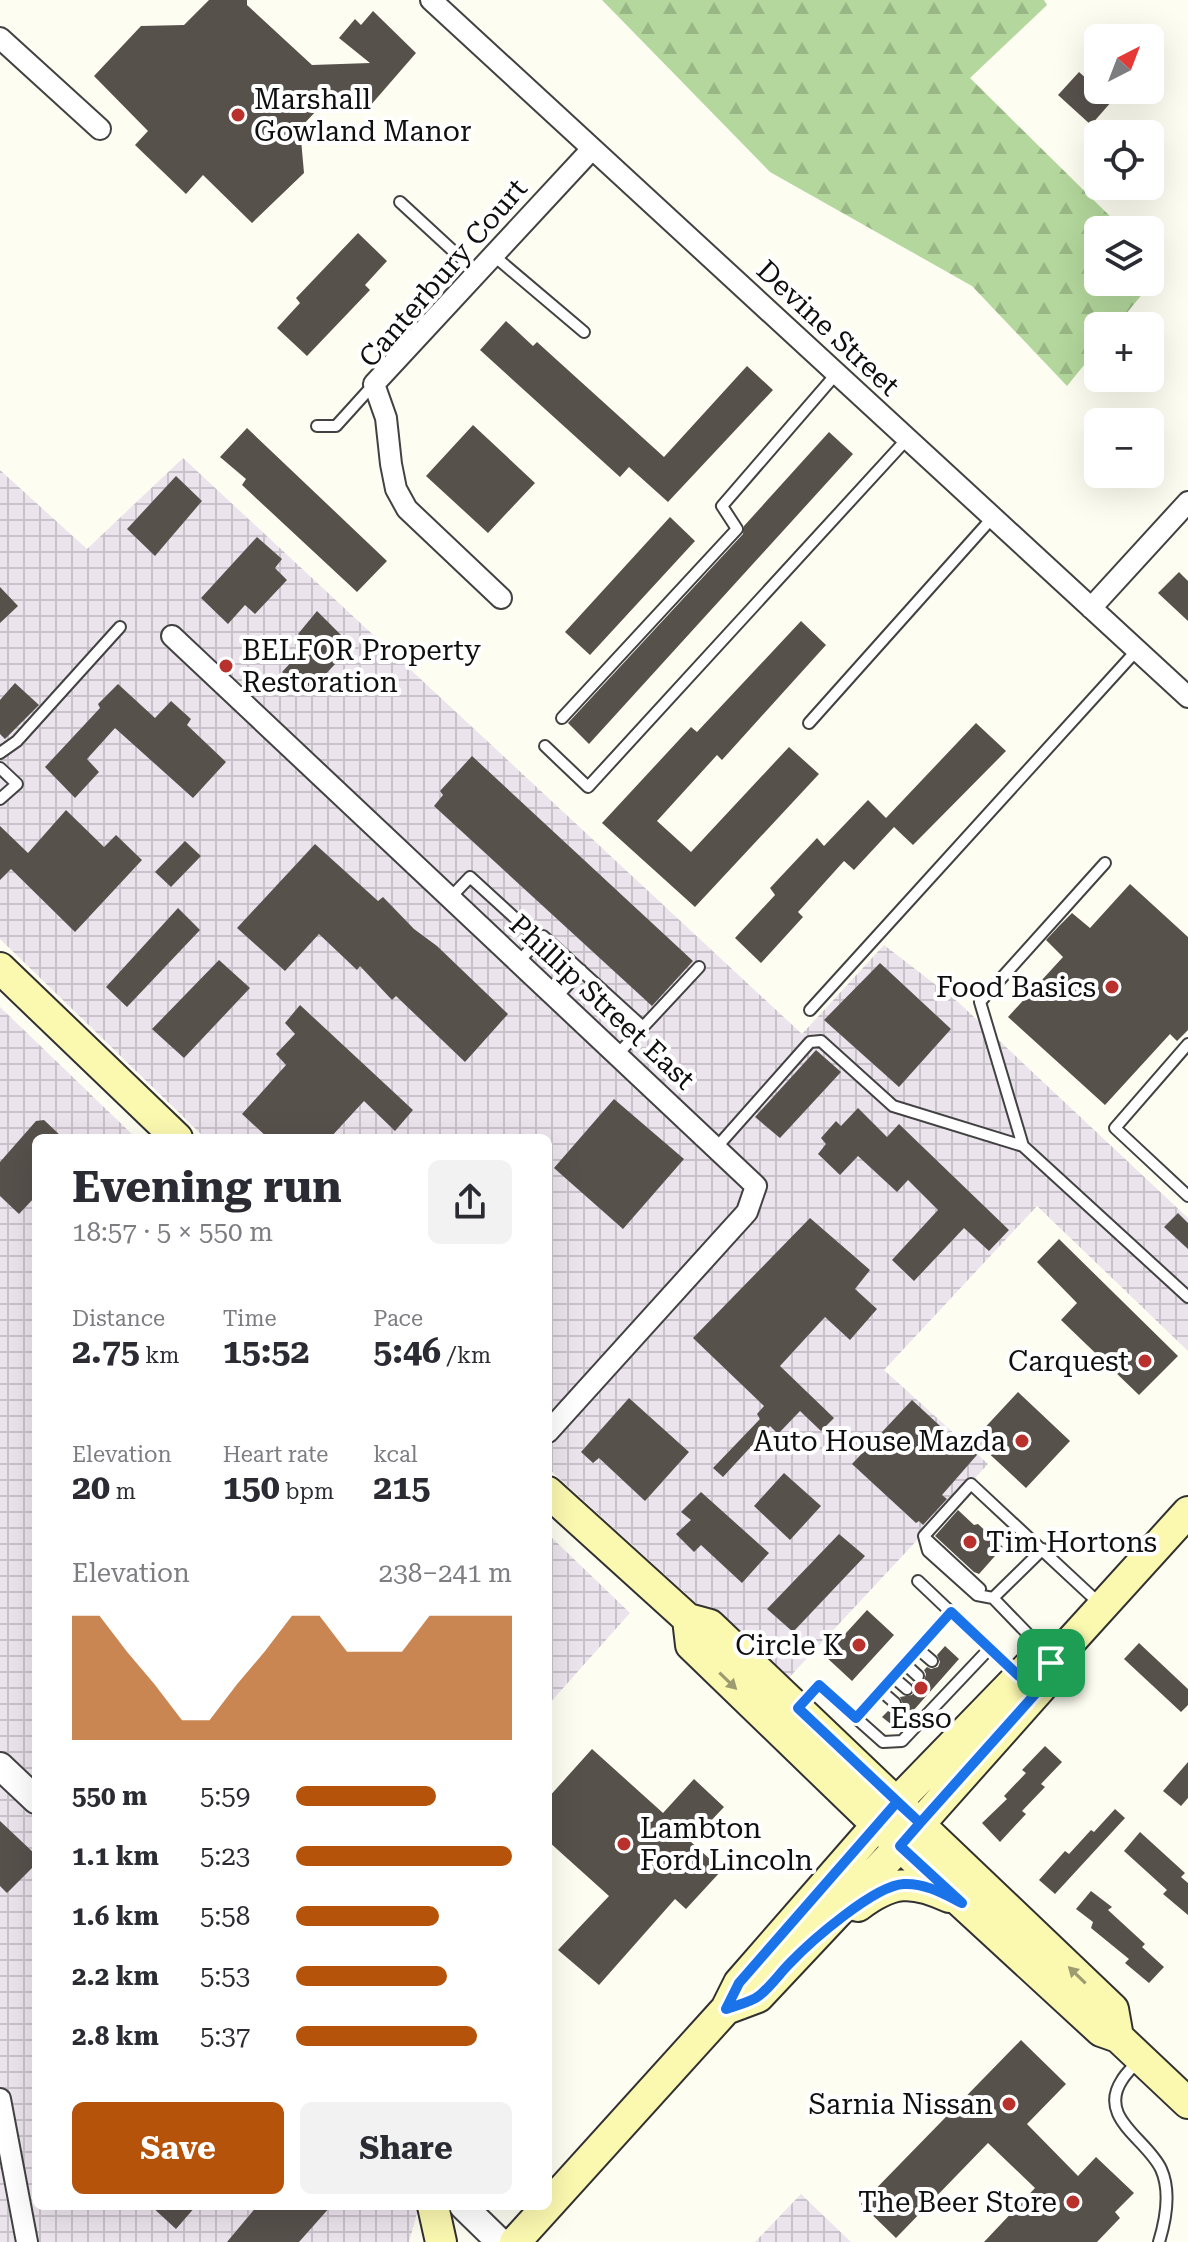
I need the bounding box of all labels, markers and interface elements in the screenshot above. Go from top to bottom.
north arrow [1084,24,1164,104]
map controls [1084,24,1164,488]
place label: Marshall Gowland Manor [254,83,471,148]
marker: Marshall Gowland Manor [229,106,247,124]
button: locate [1084,120,1164,200]
street label: Canterbury Court [352,172,534,374]
button: layers [1084,216,1164,296]
street label: Devine Street [750,254,906,402]
button: + [1084,312,1164,392]
button: − [1084,408,1164,488]
place label: BELFOR Property Restoration [242,634,481,699]
marker: BELFOR Property Restoration [217,657,235,675]
street label: Phillip Street East [503,908,701,1096]
place label: Food Basics [936,971,1096,1004]
marker: Food Basics [1103,978,1121,996]
button: share [428,1160,512,1244]
text: Evening run [72,1161,342,1213]
text: 18:57 · 5 × 550 m [72,1217,273,1247]
text: Distance [72,1306,165,1331]
text: Time [223,1306,277,1331]
text: Pace [373,1306,423,1331]
text: 2.75 [72,1331,140,1371]
text: 15:52 [223,1331,309,1371]
text: 5:46 [373,1331,441,1371]
text: km [140,1343,179,1368]
text: /km [441,1343,491,1368]
place label: Carquest [1008,1345,1129,1378]
marker: Carquest [1136,1352,1154,1370]
place label: Auto House Mazda [754,1425,1006,1458]
marker: Auto House Mazda [1013,1432,1031,1450]
text: Elevation [72,1442,172,1467]
text: Heart rate [223,1442,328,1467]
text: kcal [373,1442,418,1467]
text: 20 [72,1467,110,1507]
text: 150 [223,1467,280,1507]
text: 215 [373,1467,430,1507]
text: m [110,1479,136,1504]
text: bpm [280,1479,334,1504]
place label: Tim Hortons [986,1526,1157,1559]
marker: Tim Hortons [961,1533,979,1551]
text: Elevation [72,1558,190,1588]
text: 238–241 m [379,1558,512,1588]
place label: Circle K [735,1629,843,1662]
pin [1017,1629,1085,1697]
marker: Circle K [850,1636,868,1654]
icon: arrive [1029,1641,1073,1685]
one-way arrow [718,1672,737,1690]
marker: Esso [912,1679,930,1697]
place label: Esso [890,1702,952,1735]
text: 550 m [72,1781,147,1811]
text: 5:59 [200,1781,250,1811]
place label: Lambton Ford Lincoln [640,1812,813,1877]
marker: Lambton Ford Lincoln [615,1835,633,1853]
text: 1.1 km [72,1841,159,1871]
text: 5:23 [200,1841,250,1871]
text: 1.6 km [72,1901,159,1931]
text: 5:58 [200,1901,250,1931]
text: 2.2 km [72,1961,159,1991]
text: 5:53 [200,1961,250,1991]
one-way arrow [1068,1966,1087,1984]
text: 2.8 km [72,2021,159,2051]
text: 5:37 [200,2021,250,2051]
place label: Sarnia Nissan [808,2088,993,2121]
marker: Sarnia Nissan [1000,2095,1018,2113]
button: Save [72,2102,284,2194]
button: Share [300,2102,512,2194]
place label: The Beer Store [858,2186,1057,2219]
marker: The Beer Store [1064,2193,1082,2211]

